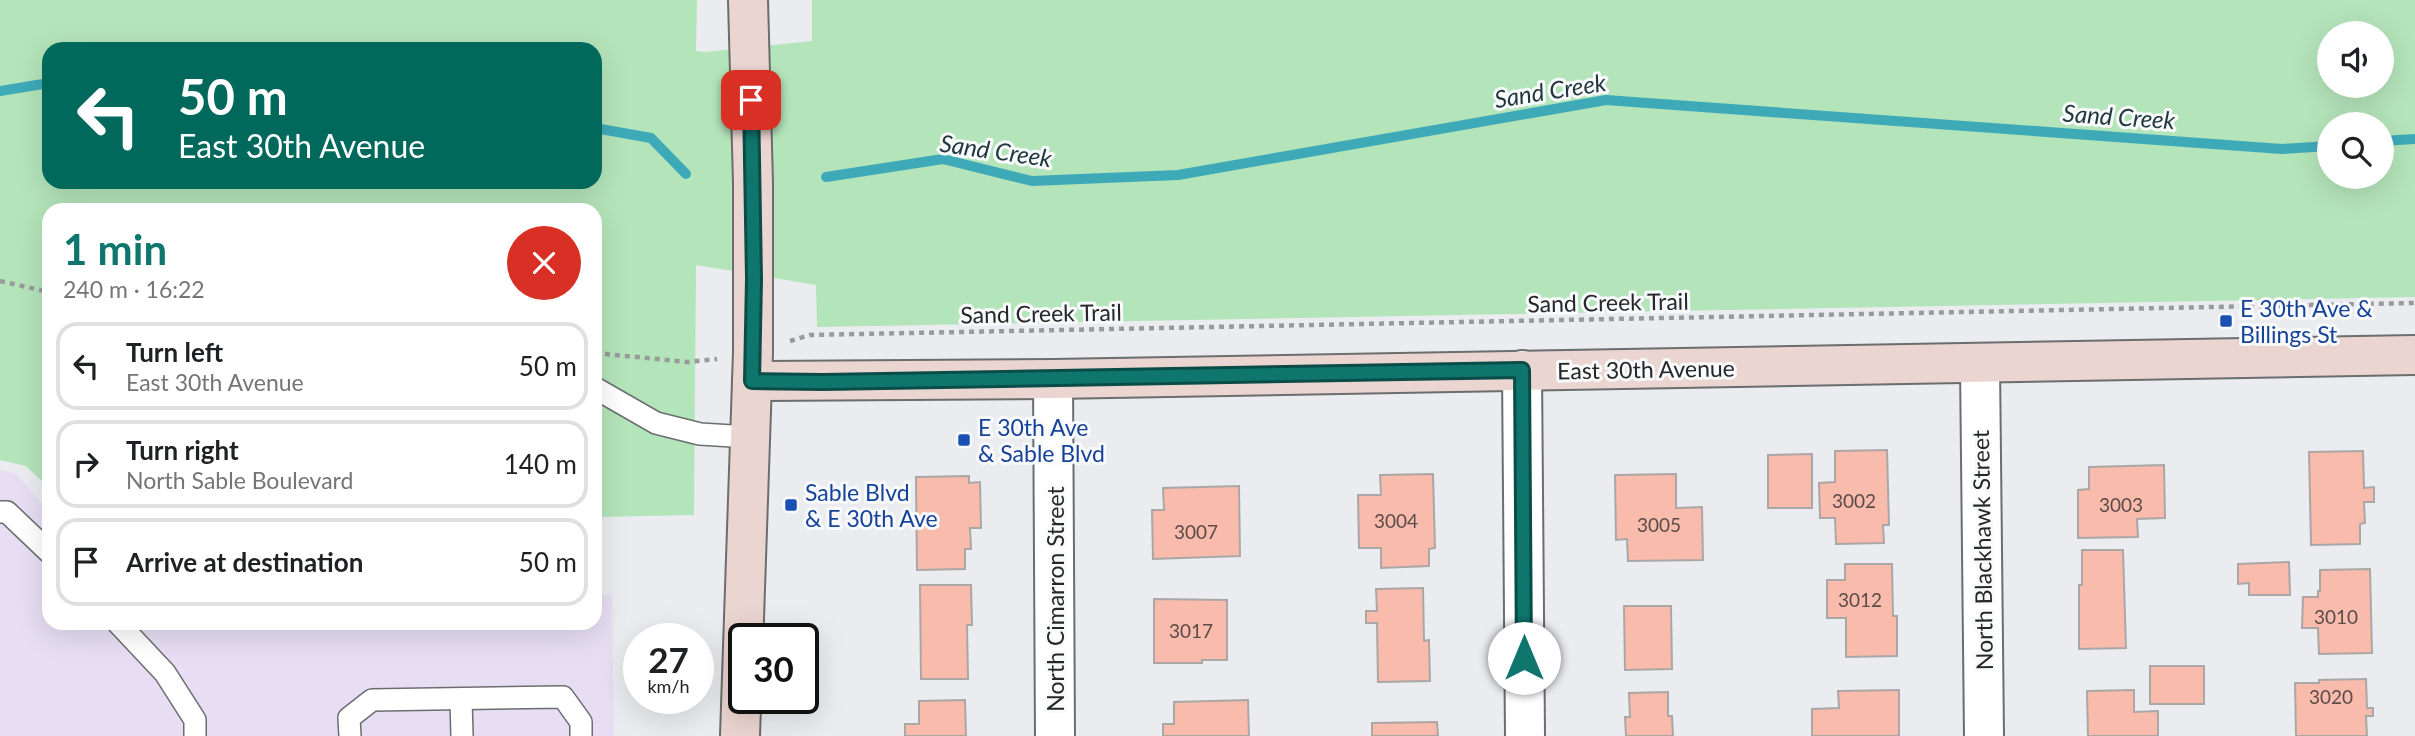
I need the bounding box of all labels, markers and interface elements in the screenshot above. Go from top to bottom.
map controls [2317,21,2394,189]
button: sound [2317,21,2394,98]
text: 50 m [178,67,288,125]
water label: Sand Creek [1492,67,1608,113]
icon: left [63,70,154,161]
pin [721,70,781,130]
icon: arrive [732,81,770,119]
water label: Sand Creek [2062,98,2177,134]
button: search [2317,112,2394,189]
text: East 30th Avenue [178,126,425,165]
water label: Sand Creek [938,128,1054,172]
text: 1 min [63,224,167,274]
button: close [507,226,581,300]
text: 240 m · 16:22 [63,275,205,303]
street label: Sand Creek Trail [1527,287,1689,317]
place label: E 30th Ave & Billings St [2240,294,2373,348]
street label: Sand Creek Trail [960,298,1122,328]
marker: E 30th Ave & Billings St [2218,313,2234,329]
text: Turn left [126,336,223,368]
icon: left [67,347,105,385]
text: 50 m [519,350,577,382]
street label: East 30th Avenue [1557,353,1735,385]
text: East 30th Avenue [126,368,304,396]
place label: E 30th Ave & Sable Blvd [978,413,1105,467]
street label: North Blackhawk Street [1966,429,1998,670]
marker: E 30th Ave & Sable Blvd [956,432,972,448]
text: Turn right [126,434,239,466]
icon: right [67,445,105,483]
text: 140 m [504,448,577,480]
text: North Sable Boulevard [126,466,353,494]
place label: Sable Blvd & E 30th Ave [805,478,938,532]
street label: North Cimarron Street [1041,486,1069,712]
house number: 3002 [1832,489,1876,512]
house number: 3003 [2099,493,2143,516]
marker: Sable Blvd & E 30th Ave [783,497,799,513]
house number: 3004 [1374,509,1418,532]
house number: 3005 [1637,513,1681,536]
house number: 3007 [1174,520,1218,543]
icon: arrive [67,543,105,581]
text: Arrive at destination [126,546,363,578]
text: 50 m [519,546,577,578]
house number: 3012 [1838,588,1882,611]
house number: 3010 [2314,605,2358,628]
house number: 3017 [1169,619,1213,642]
position arrow [1487,621,1561,695]
speed limit sign: 30 [728,623,819,714]
text: 27 [648,638,689,680]
text: km/h [647,675,690,697]
house number: 3020 [2309,685,2353,708]

